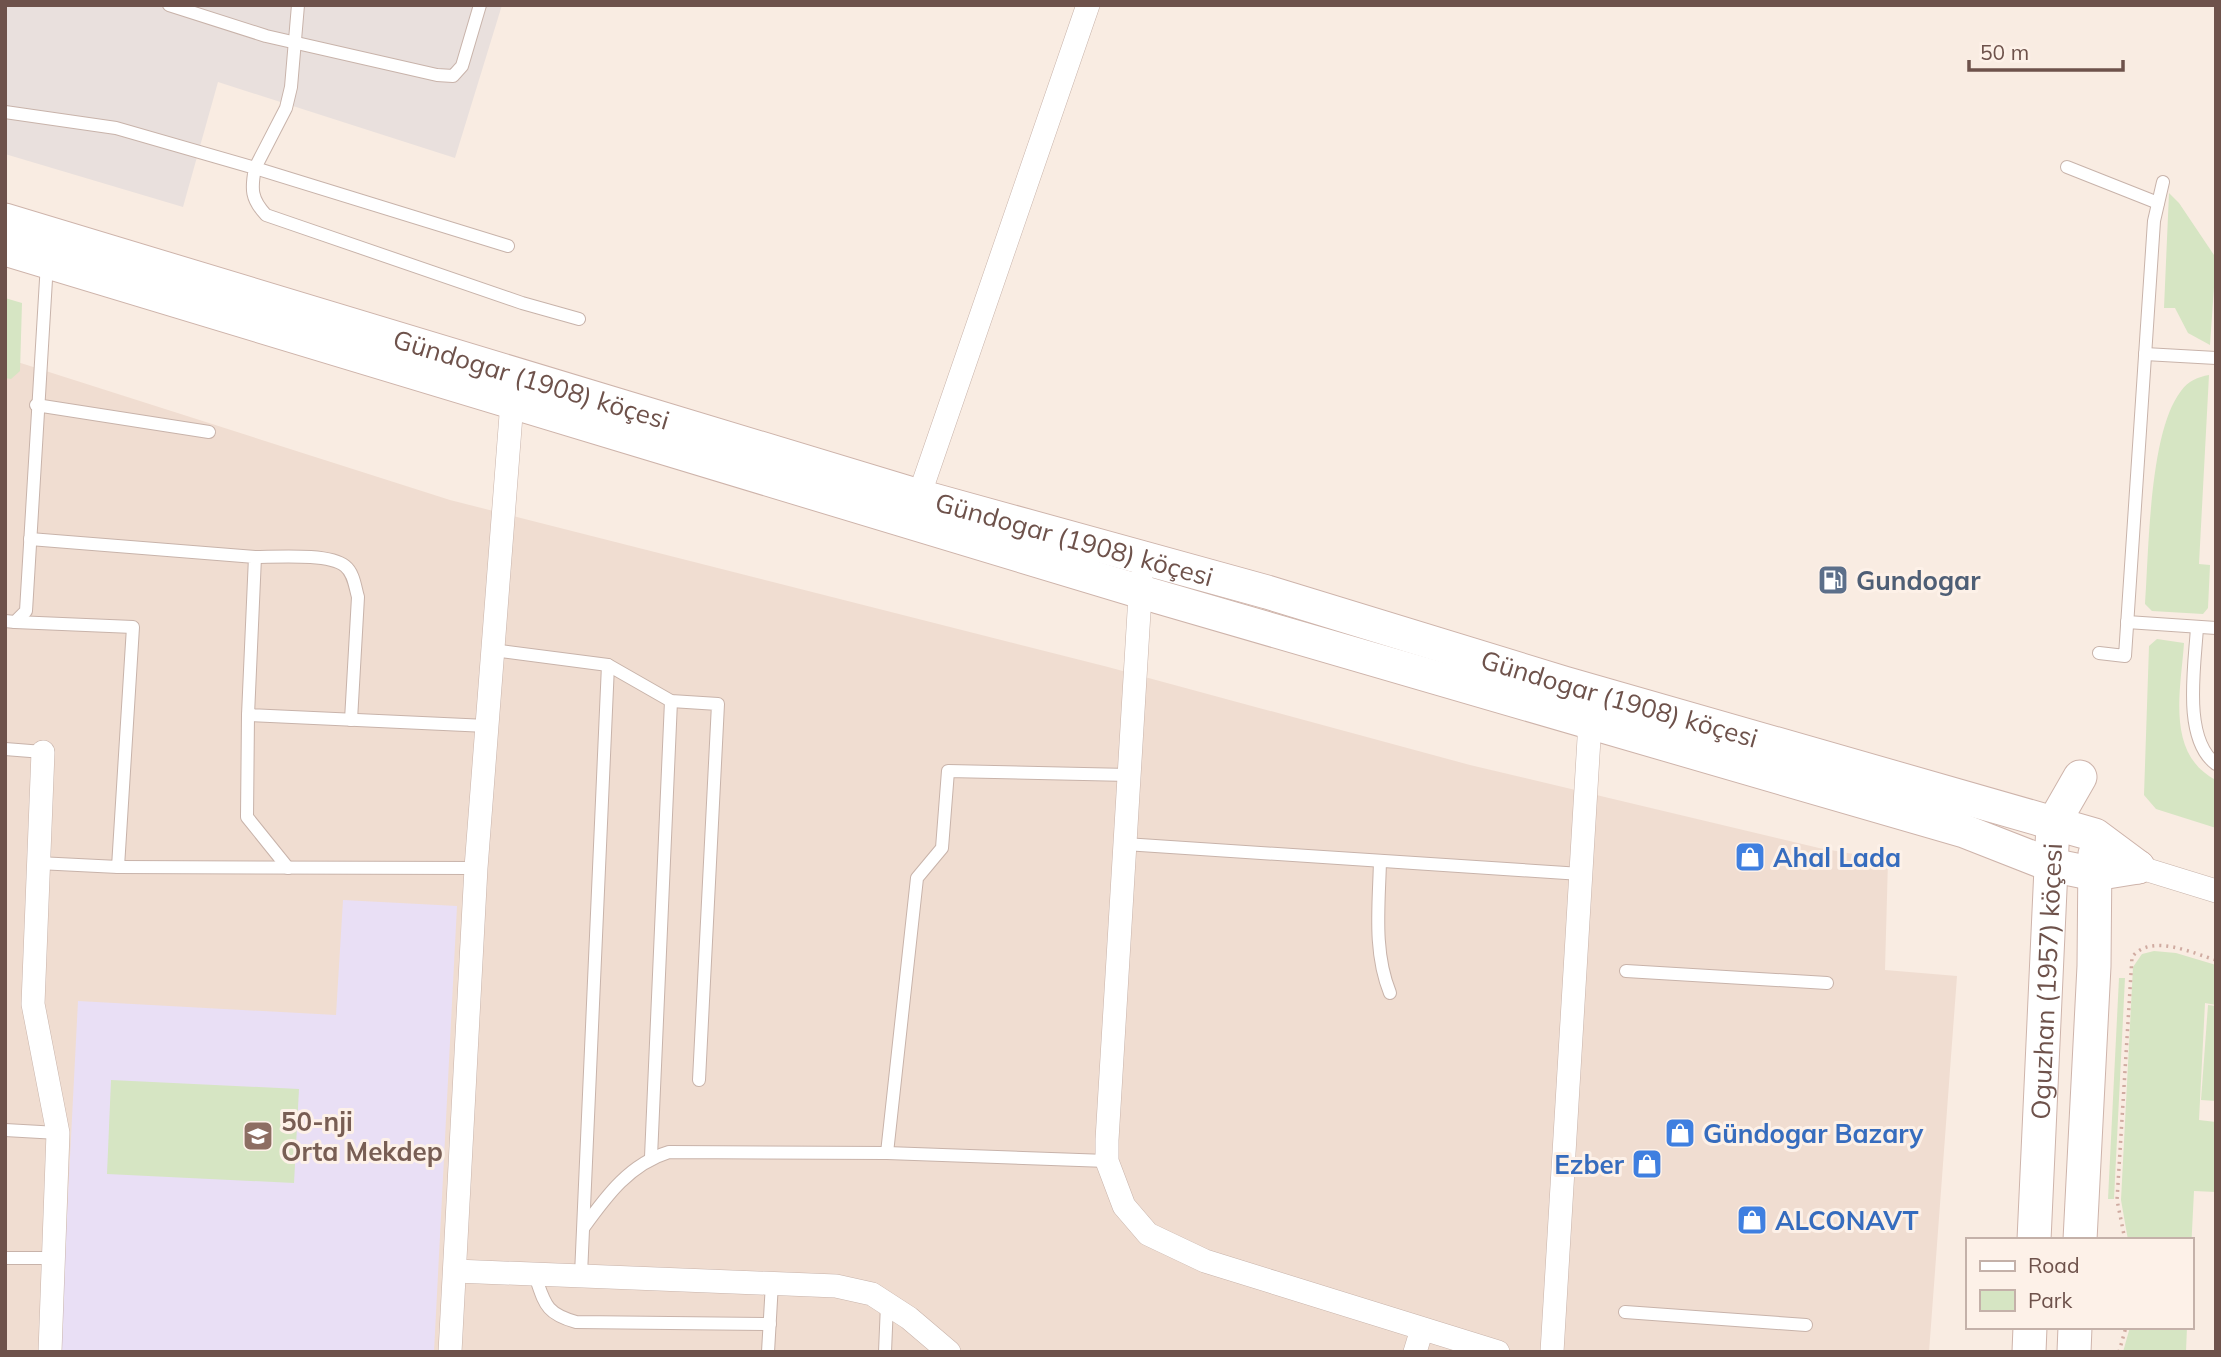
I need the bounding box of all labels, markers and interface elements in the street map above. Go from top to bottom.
scale bar [1969,28,2123,72]
text: 50 m [1980,39,2029,65]
street label: Gündogar (1908) köçesi [389,322,674,436]
street label: Gündogar (1908) köçesi [932,485,1217,593]
fuel station icon: Gundogar [1816,563,1850,597]
place label: Gundogar [1856,564,1981,597]
street label: Gündogar (1908) köçesi [1477,642,1762,754]
shop icon: Ahal Lada [1733,840,1767,874]
place label: Ahal Lada [1773,841,1901,874]
street label: Oguzhan (1957) köçesi [2023,842,2069,1120]
place label: 50-nji Orta Mekdep [281,1105,443,1168]
shop icon: Gündogar Bazary [1663,1116,1697,1150]
place label: Gündogar Bazary [1703,1117,1924,1150]
school or university icon: 50-nji Orta Mekdep [241,1119,275,1153]
shop icon: Ezber [1630,1147,1664,1181]
place label: Ezber [1554,1148,1625,1181]
shop icon: ALCONAVT [1735,1203,1769,1237]
place label: ALCONAVT [1775,1204,1919,1237]
legend [1966,1238,2193,1329]
text: Road [2028,1252,2079,1278]
text: Park [2028,1287,2072,1313]

